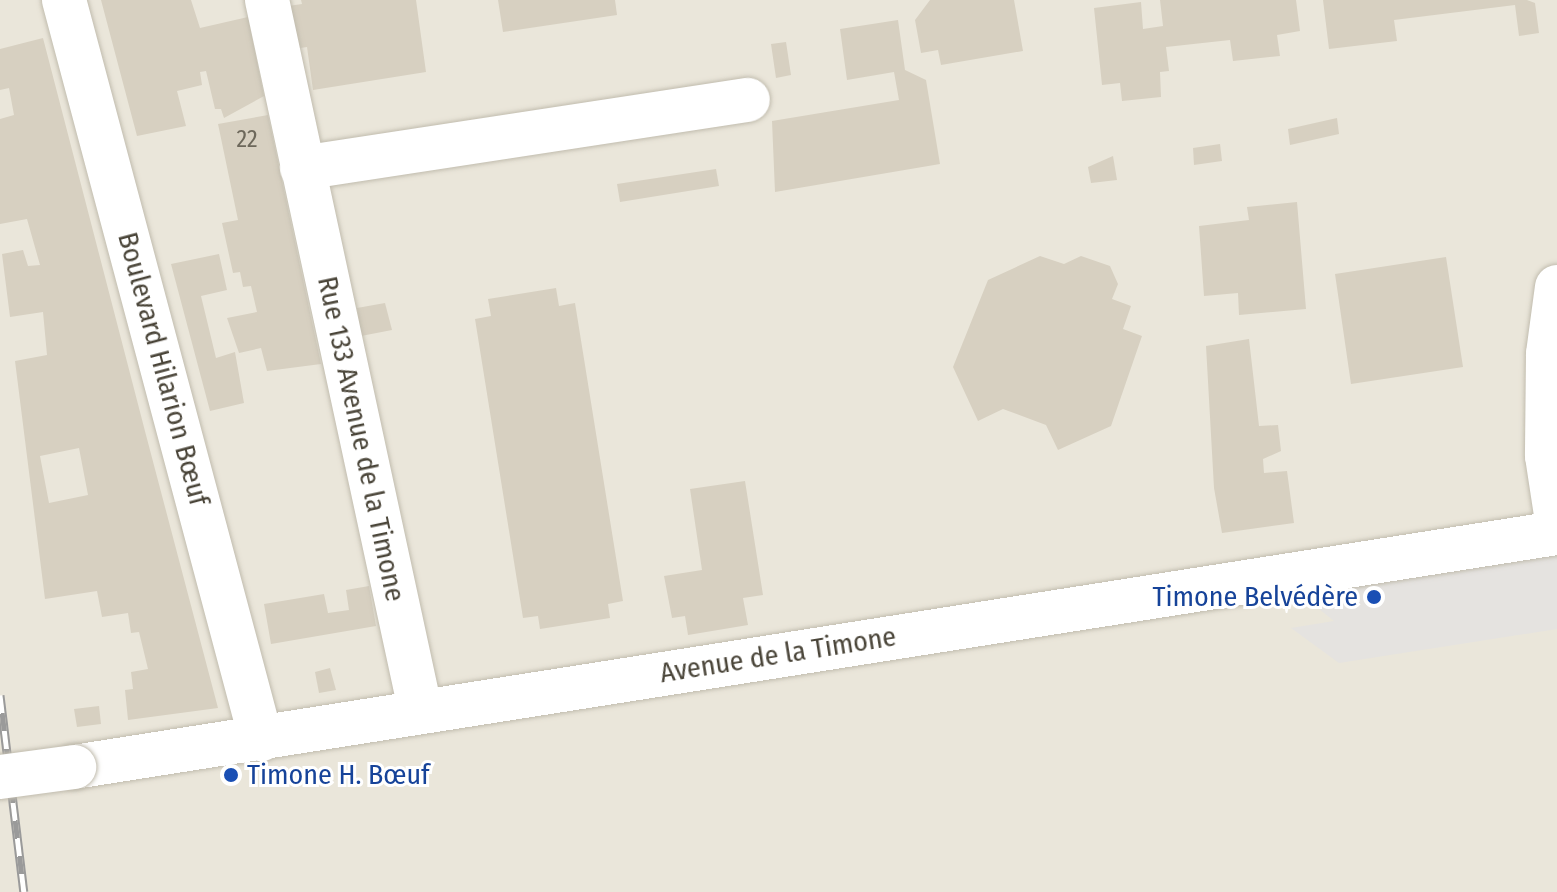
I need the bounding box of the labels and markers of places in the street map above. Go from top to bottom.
place label: Timone Belvédère [1152,580,1358,614]
marker: Timone Belvédère [1365,588,1383,606]
place label: Timone H. Bœuf [247,758,430,792]
marker: Timone H. Bœuf [222,766,240,784]

